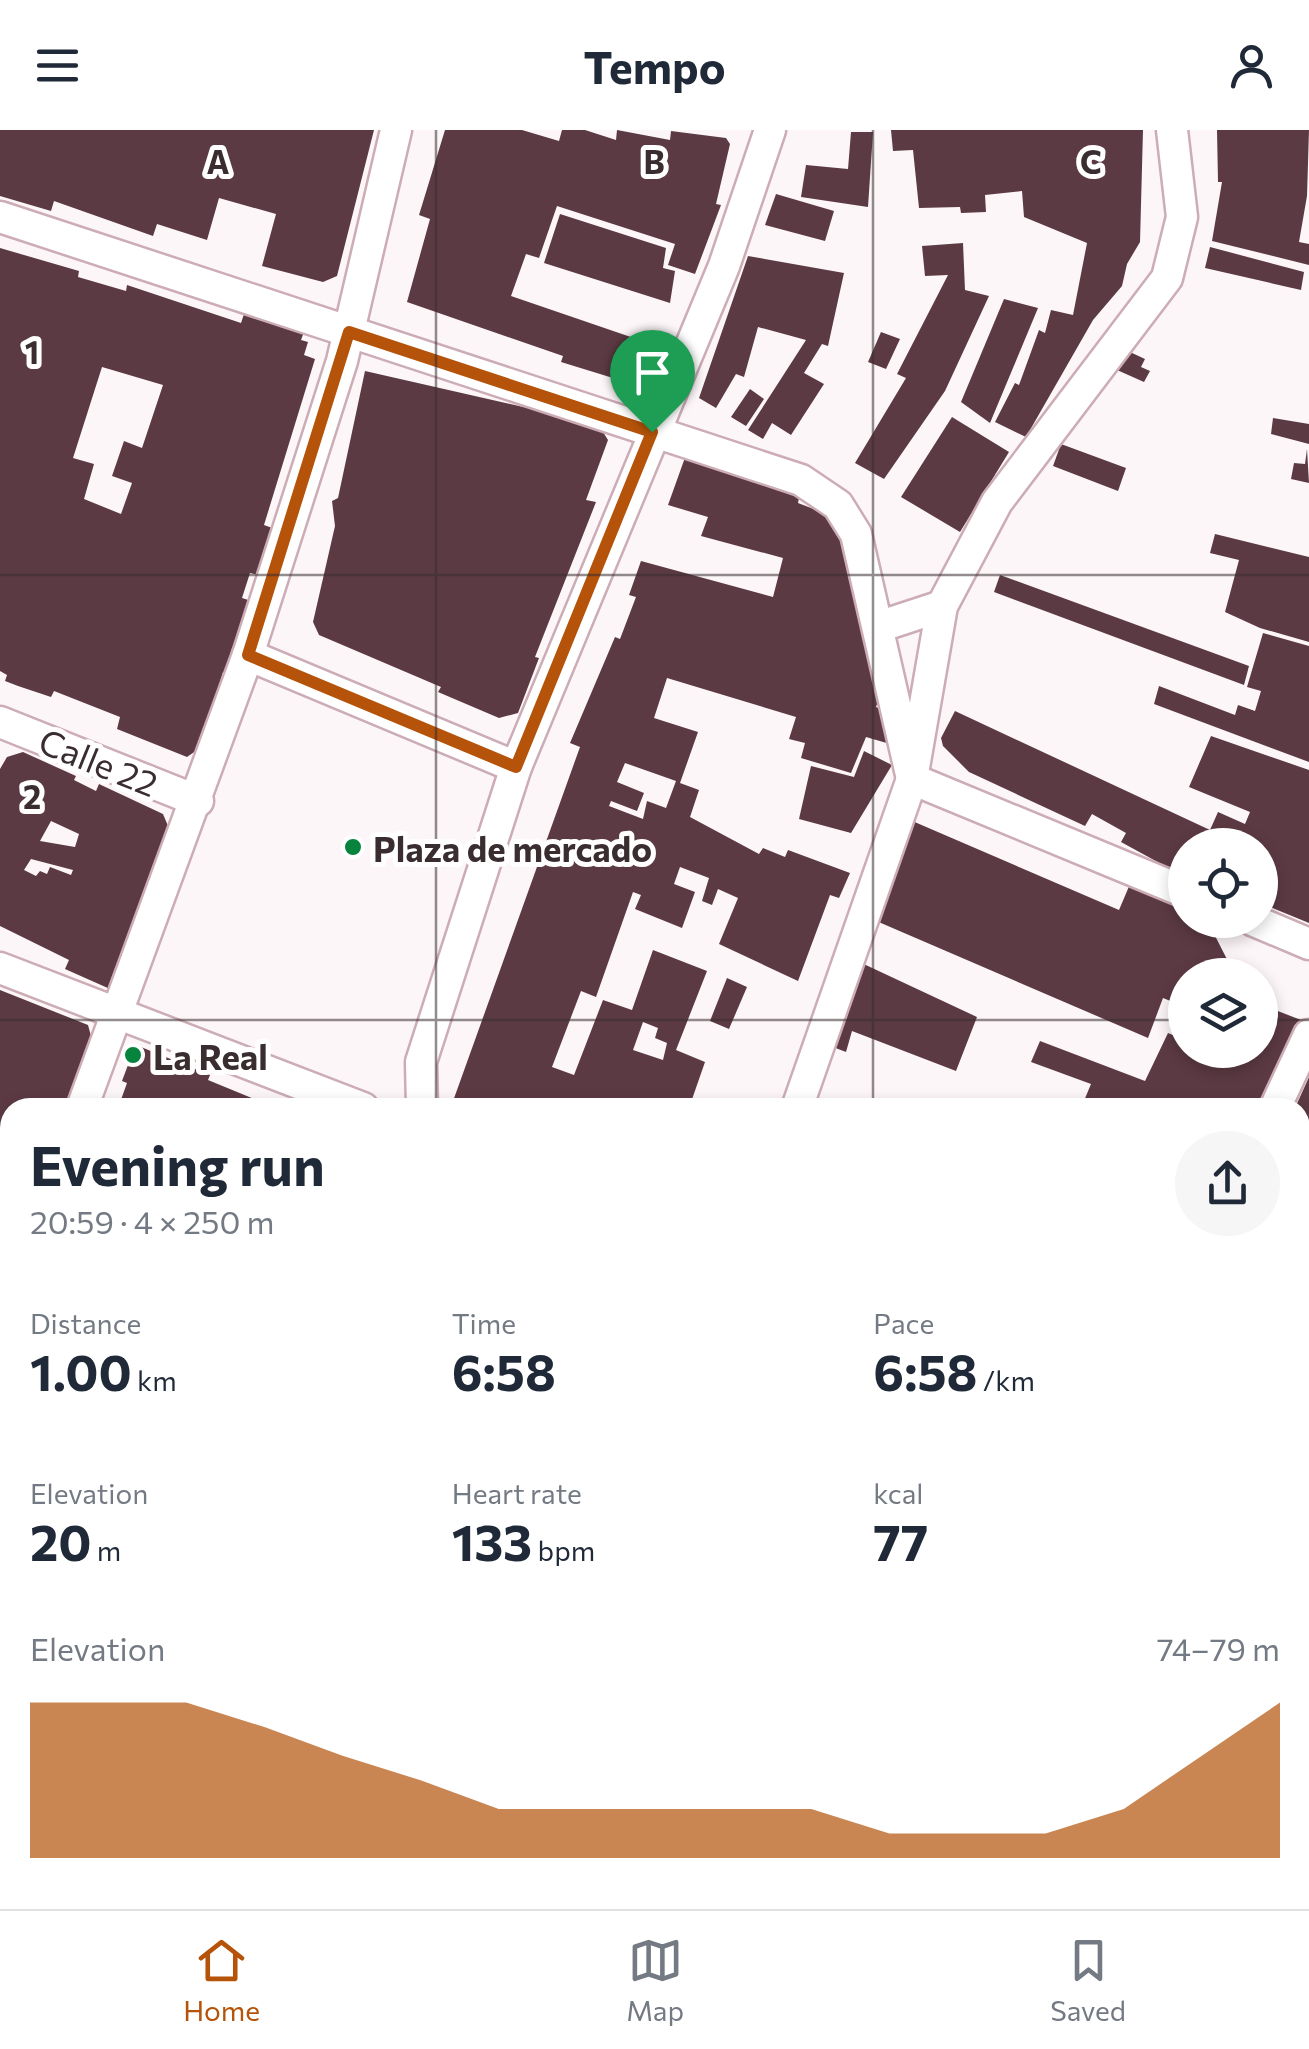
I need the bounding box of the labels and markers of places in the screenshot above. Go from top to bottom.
pin [610,330,695,433]
place label: Plaza de mercado [373,826,652,869]
marker: Plaza de mercado [342,836,364,858]
place label: La Real [153,1034,268,1077]
marker: La Real [122,1044,144,1066]

